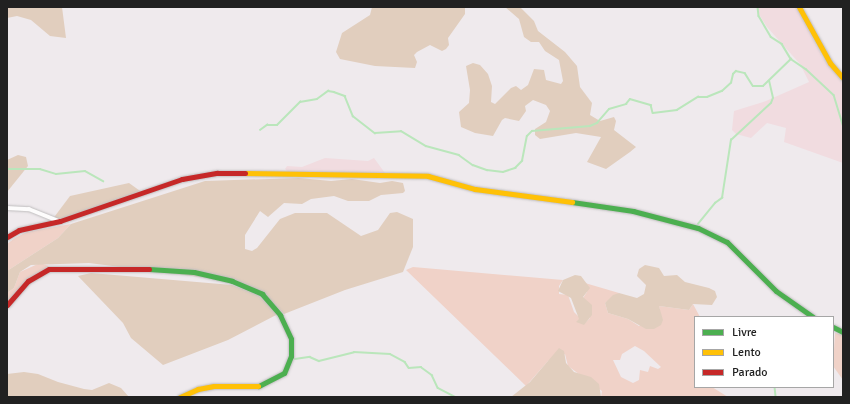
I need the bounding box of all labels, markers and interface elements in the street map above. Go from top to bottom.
legend [694,316,834,388]
text: Livre [732,325,757,340]
text: Lento [732,345,761,360]
text: Parado [732,365,768,380]

